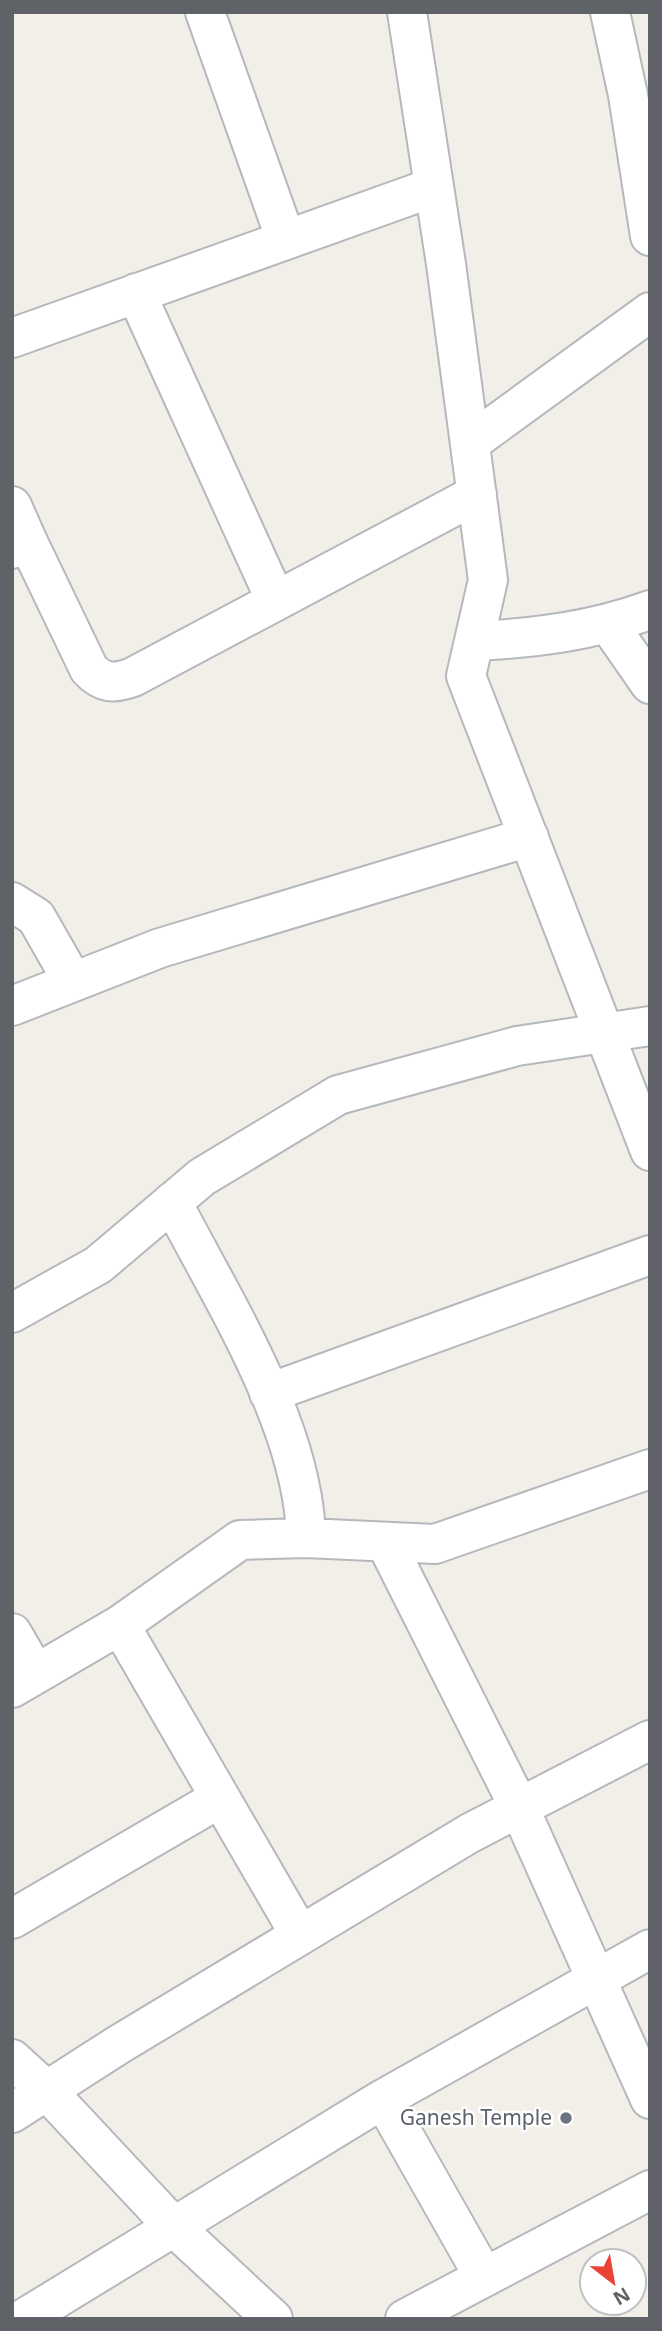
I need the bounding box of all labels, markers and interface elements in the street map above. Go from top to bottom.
place label: Ganesh Temple [400,2103,552,2131]
marker: Ganesh Temple [558,2110,574,2126]
north arrow [578,2247,648,2317]
text: N [608,2281,635,2312]

